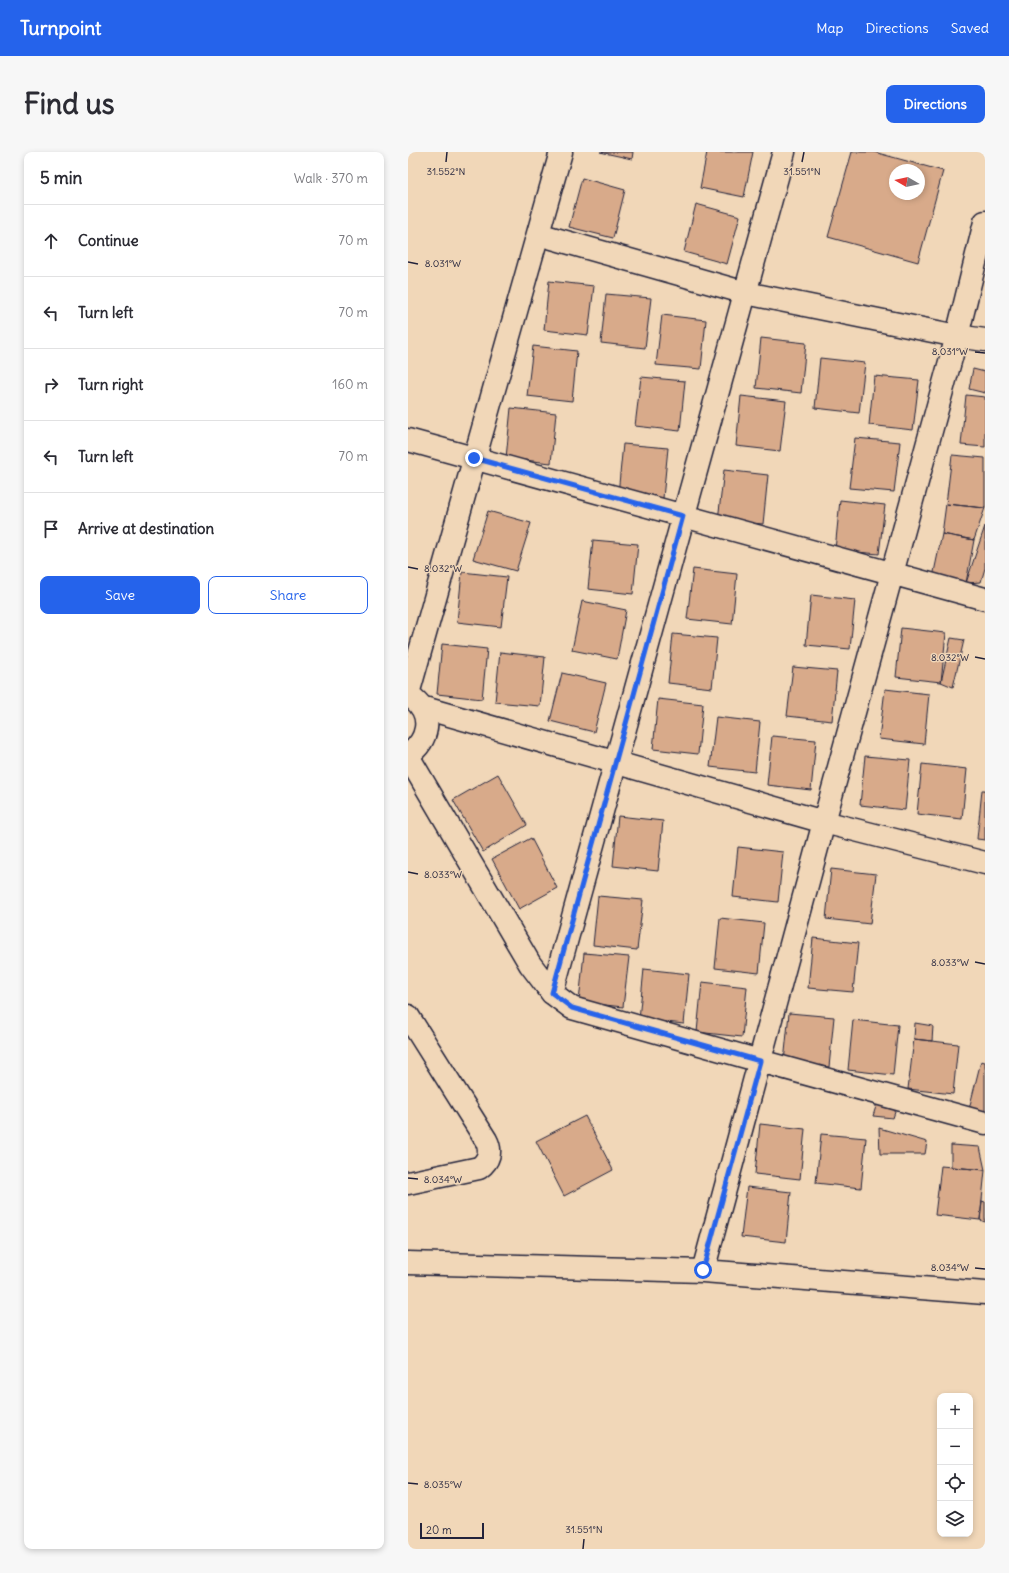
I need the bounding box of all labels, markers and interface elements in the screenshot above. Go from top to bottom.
text: Turnpoint [20,16,101,40]
text: Map [816,19,843,37]
text: Directions [865,19,929,37]
text: Saved [951,19,989,37]
button: Directions [886,85,985,123]
text: Find us [24,86,115,122]
north arrow [889,164,925,200]
text: 31.552°N [427,165,465,178]
text: 31.551°N [783,165,821,178]
text: 5 min [40,167,82,189]
text: Walk · 370 m [294,170,368,187]
icon: ahead [40,230,62,252]
text: Continue [78,231,139,250]
text: 70 m [339,232,368,249]
text: 8.031°W [425,257,461,270]
icon: left [40,302,62,324]
text: Turn left [78,303,133,322]
text: 70 m [339,304,368,321]
text: 8.031°W [932,345,968,358]
icon: right [40,374,62,396]
text: Turn right [78,375,143,394]
text: 160 m [332,376,368,393]
icon: left [40,446,62,468]
text: Turn left [78,447,133,466]
text: 70 m [339,448,368,465]
route end [465,449,483,467]
icon: arrive [40,518,62,540]
text: Arrive at destination [78,519,214,538]
text: 8.032°W [424,562,462,575]
button: Save [40,576,200,614]
button: Share [208,576,368,614]
text: 8.032°W [931,651,969,664]
text: 8.033°W [424,868,462,881]
text: 8.033°W [931,956,969,969]
text: 8.034°W [424,1173,462,1186]
route start [694,1261,712,1279]
text: 8.034°W [931,1261,969,1274]
map controls [937,1393,973,1537]
button: + [937,1393,973,1429]
button: − [937,1429,973,1465]
button: locate [937,1465,973,1501]
text: 8.035°W [424,1478,462,1491]
button: layers [937,1501,973,1537]
scale bar [420,1521,484,1540]
text: 20 m [426,1523,452,1537]
text: 31.551°N [565,1523,603,1536]

